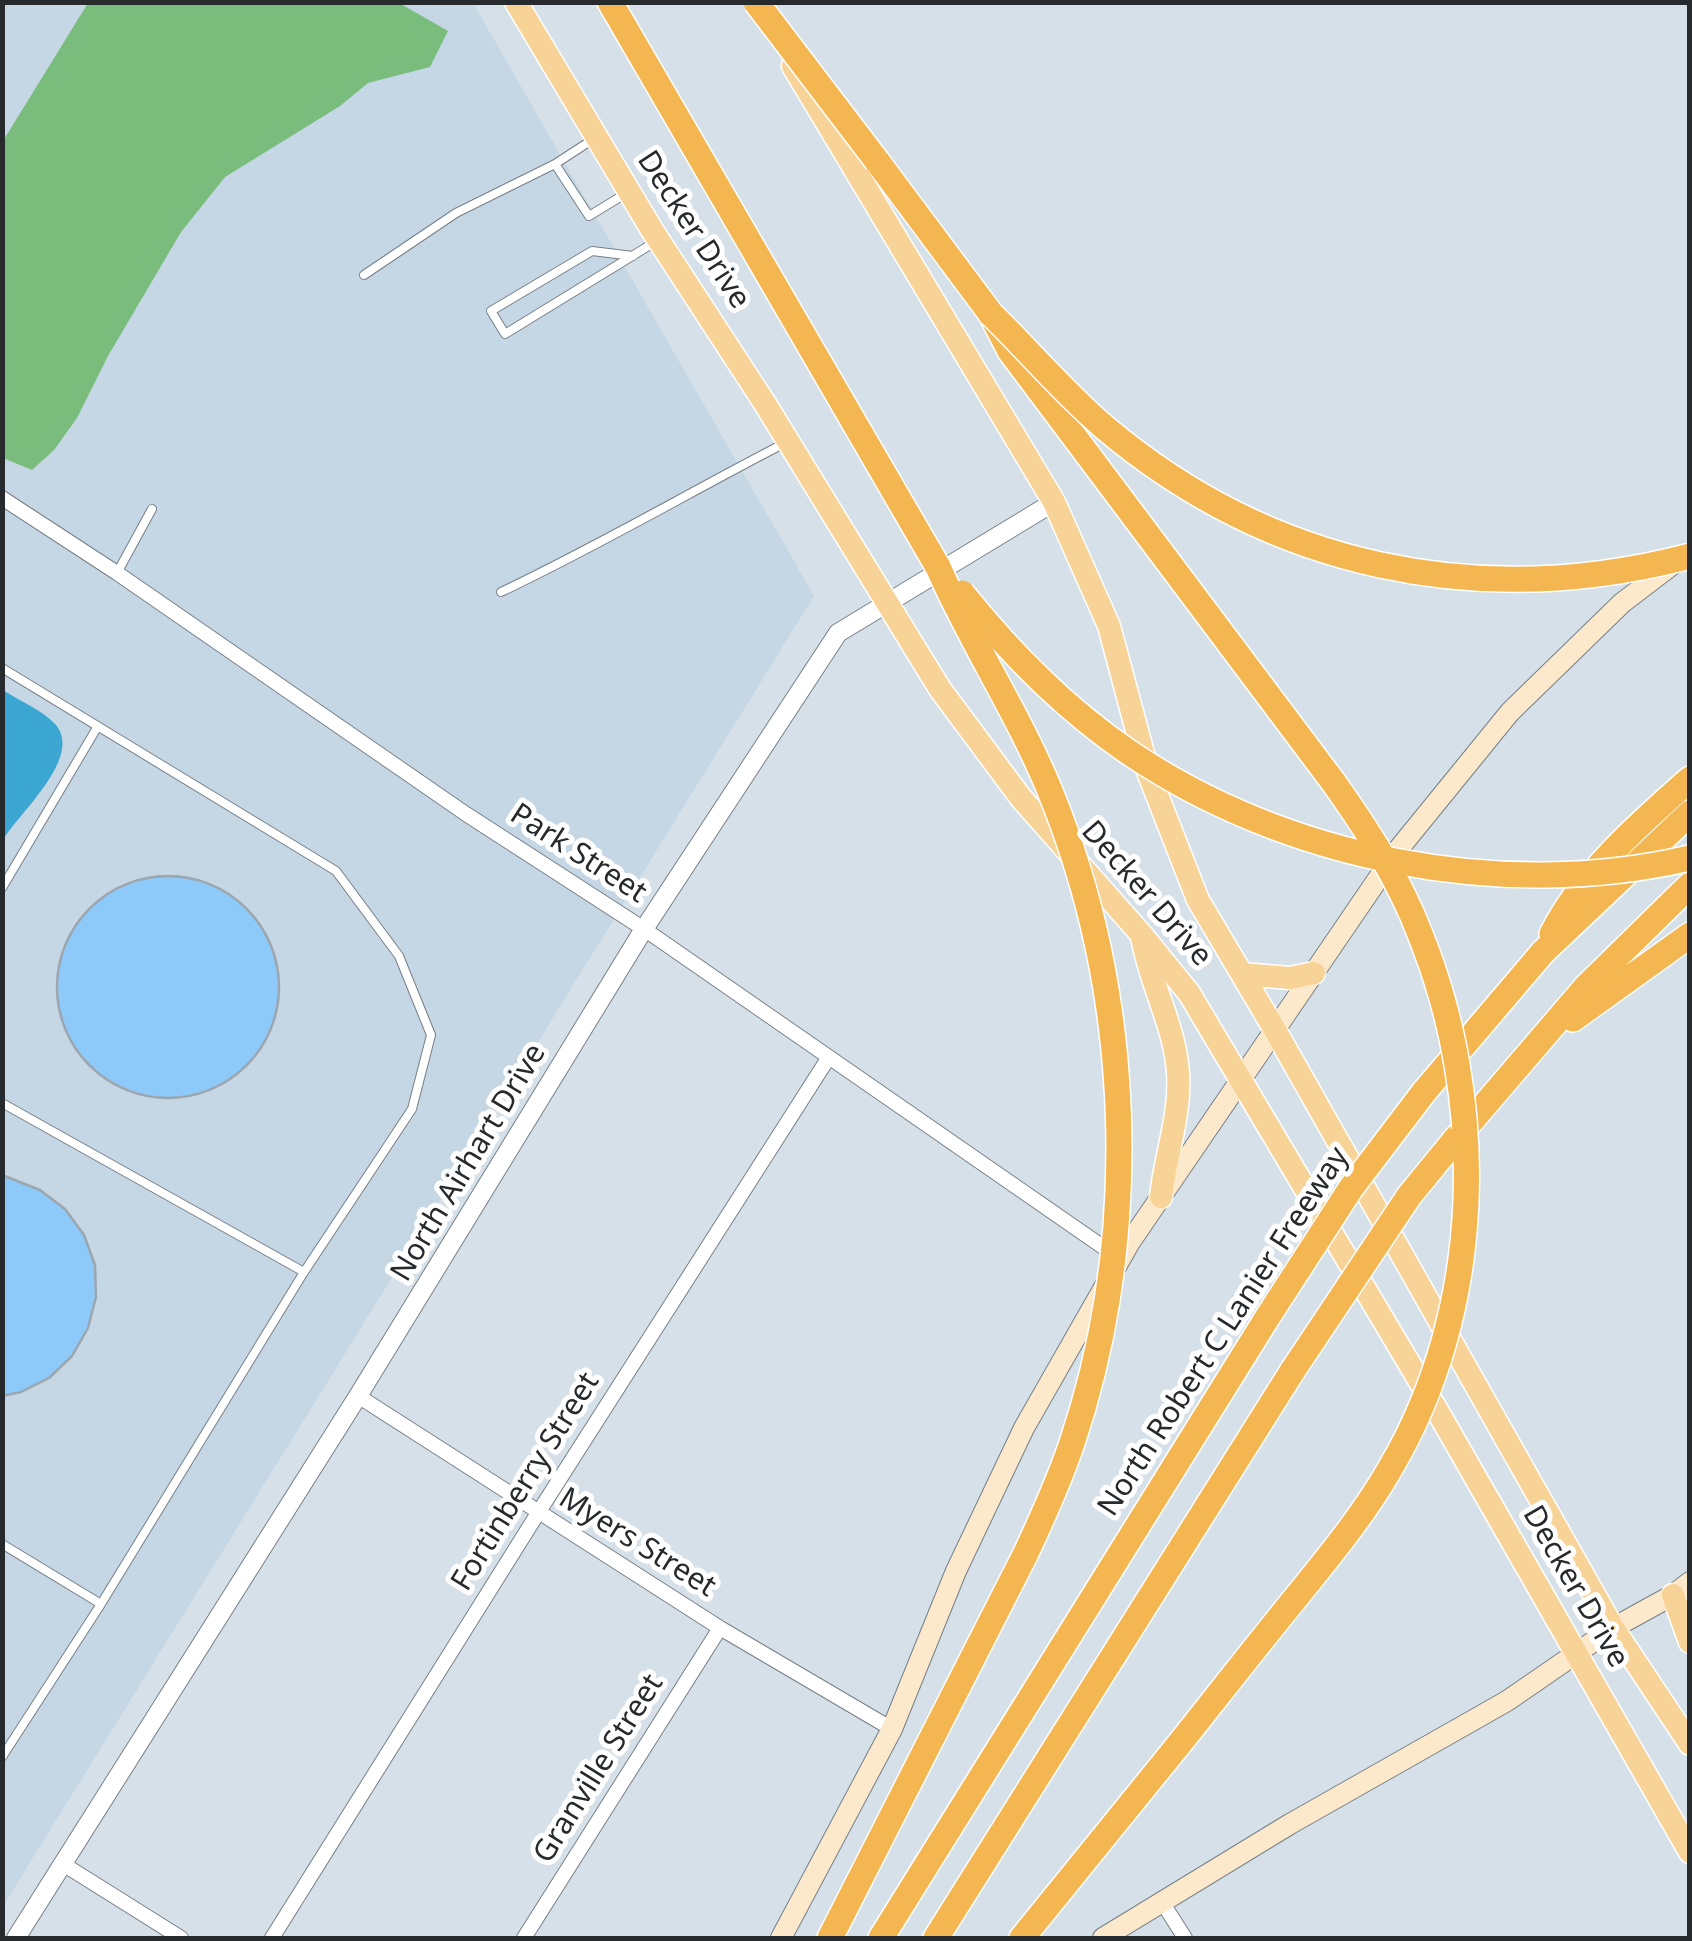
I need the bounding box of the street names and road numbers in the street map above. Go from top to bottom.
street label: Decker Drive [629,144,757,316]
street label: Park Street [503,797,653,911]
street label: Decker Drive [1073,814,1219,974]
street label: North Airhart Drive [384,1038,554,1288]
street label: North Robert C Lanier Freeway [1091,1141,1357,1523]
street label: Fortinberry Street [444,1366,608,1598]
street label: Myers Street [552,1481,722,1605]
street label: Decker Drive [1514,1500,1636,1674]
street label: Granville Street [527,1668,671,1870]

